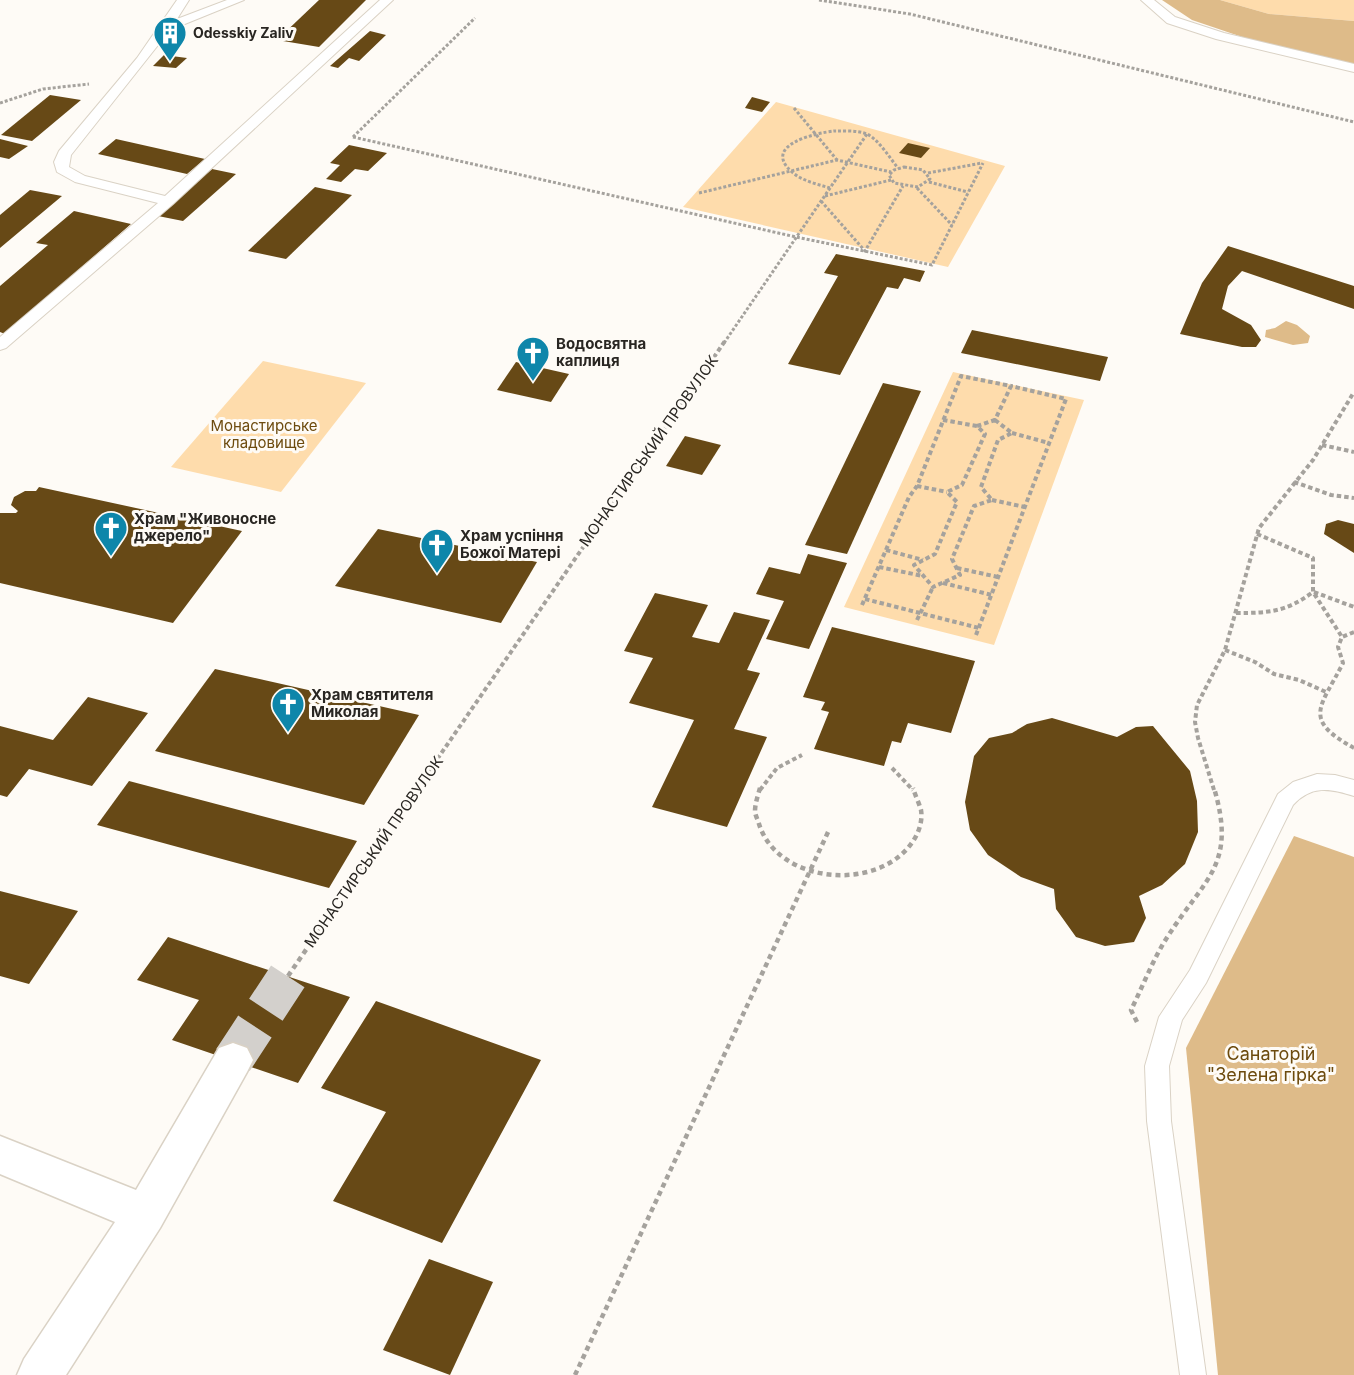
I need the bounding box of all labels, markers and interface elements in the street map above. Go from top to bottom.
building icon: Odesskiy Zaliv [152,15,188,62]
place label: Odesskiy Zaliv [193,24,294,41]
place label: Водосвятна каплиця [556,334,646,370]
church icon: Водосвятна каплиця [515,335,551,382]
street label: МОНАСТИРСЬКИЙ ПРОВУЛОК [575,351,722,550]
park label: Монастирське кладовище [210,416,318,452]
place label: Храм "Живоносне джерело" [134,509,276,545]
church icon: Храм "Живоносне джерело" [93,510,129,557]
place label: Храм успіння Божої Матері [460,526,563,562]
church icon: Храм успіння Божої Матері [419,527,455,574]
place label: Храм святителя Миколая [311,685,433,721]
church icon: Храм святителя Миколая [270,686,306,733]
street label: МОНАСТИРСЬКИЙ ПРОВУЛОК [300,752,447,951]
park label: Санаторій "Зелена гірка" [1207,1043,1335,1085]

